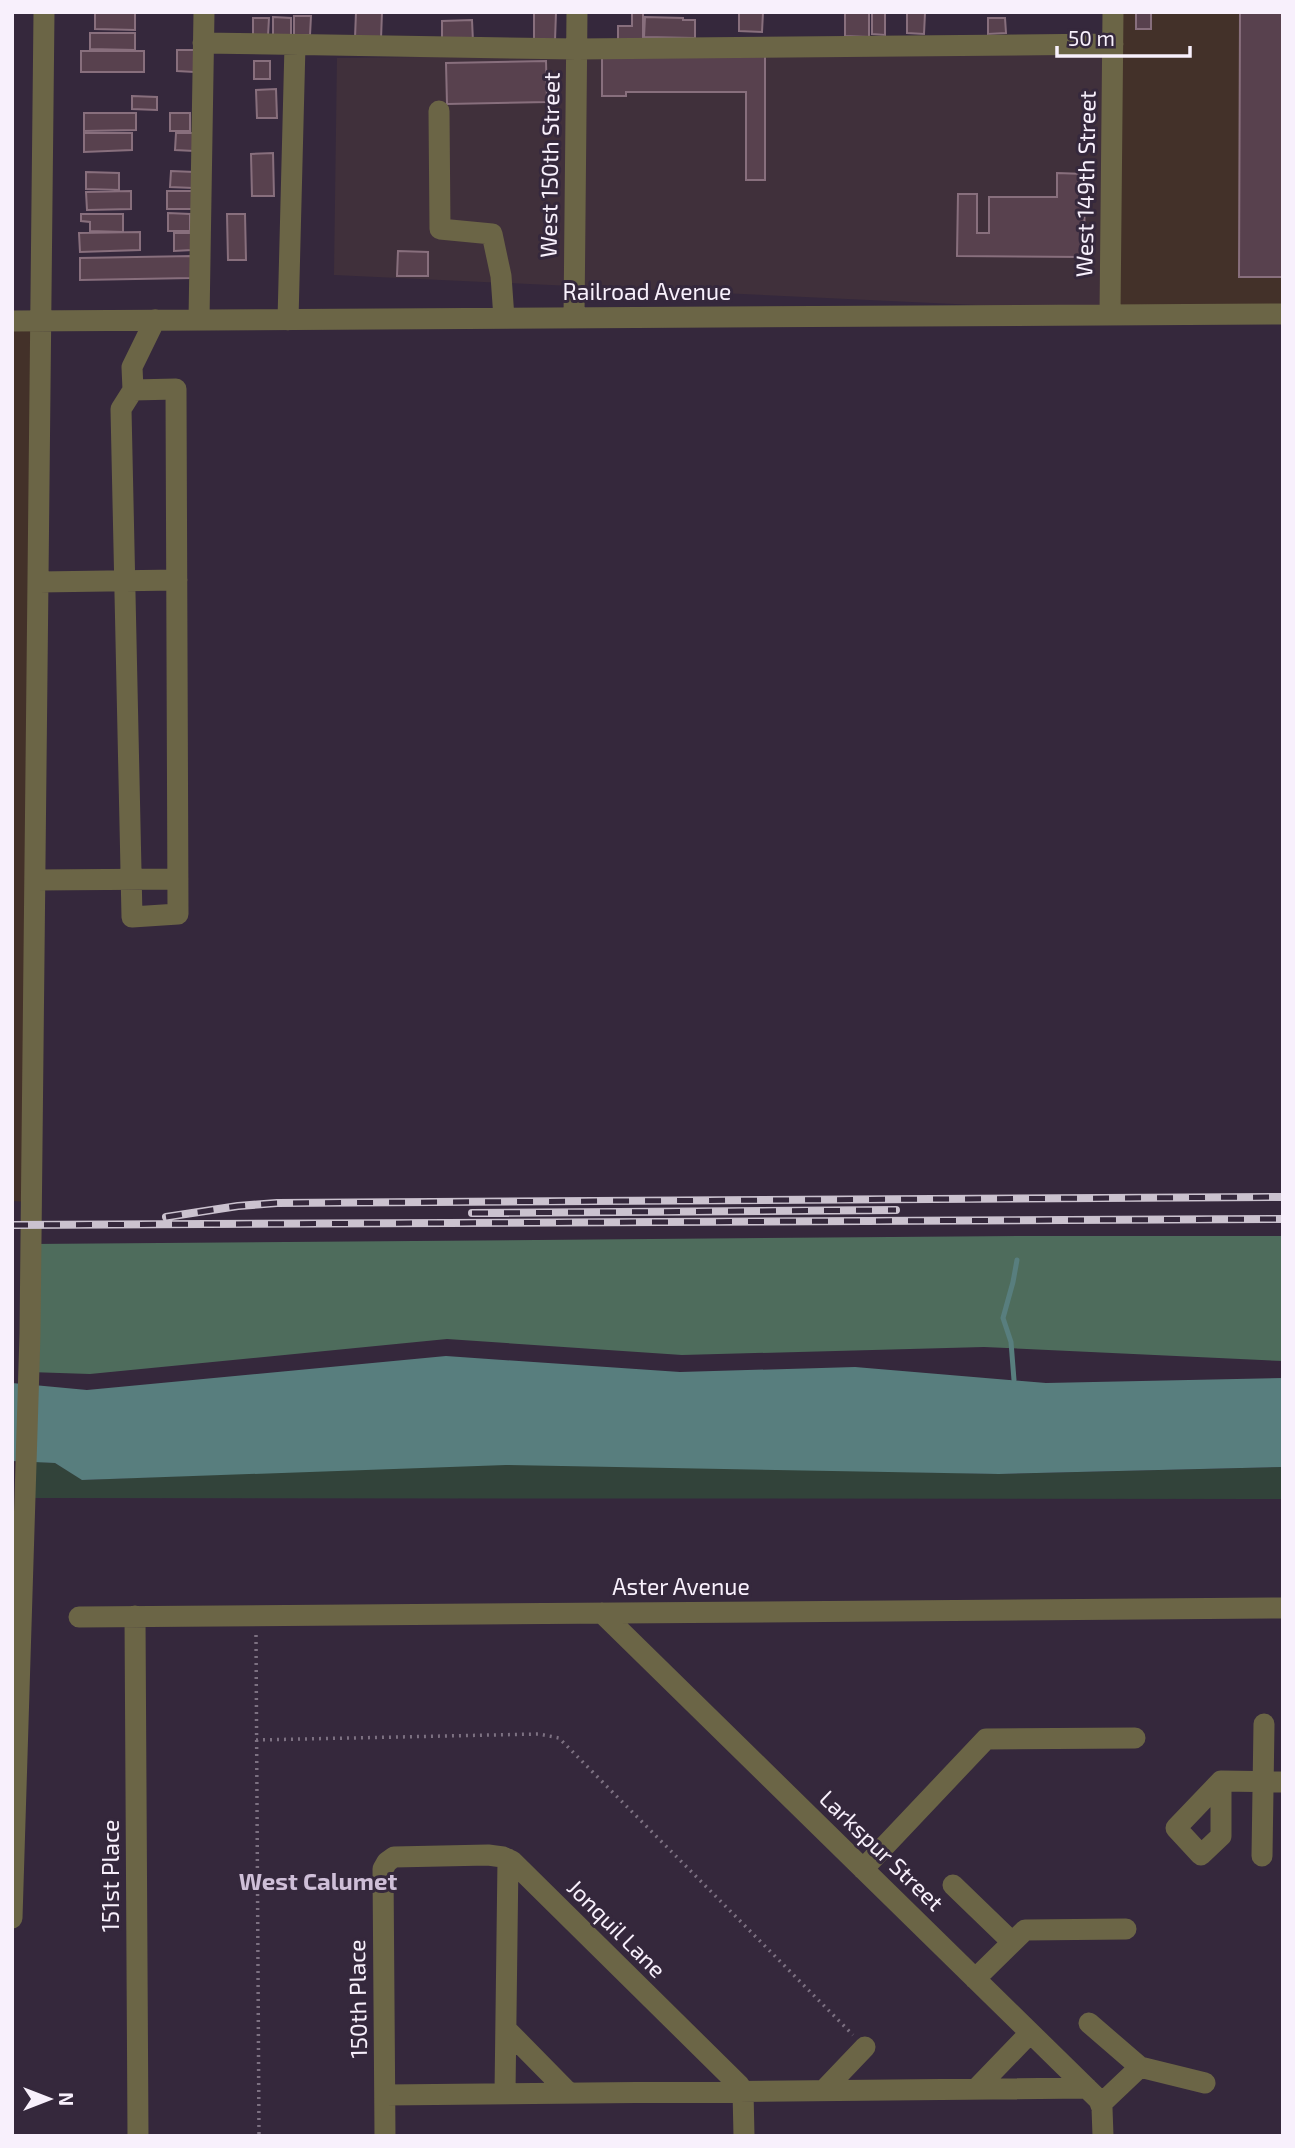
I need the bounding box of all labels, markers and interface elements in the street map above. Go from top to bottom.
scale bar [1057,14,1190,58]
text: 50 m [1068,25,1115,50]
street label: West 150th Street [533,72,565,258]
street label: West 149th Street [1069,90,1101,278]
street label: Railroad Avenue [563,277,731,305]
street label: Aster Avenue [612,1572,750,1600]
street label: Larkspur Street [814,1784,950,1916]
street label: 151st Place [96,1820,124,1932]
district label: West Calumet [239,1866,398,1895]
street label: Jonquil Lane [562,1873,672,1983]
street label: 150th Place [342,1939,372,2059]
north arrow [14,2064,84,2134]
text: N [55,2092,78,2106]

